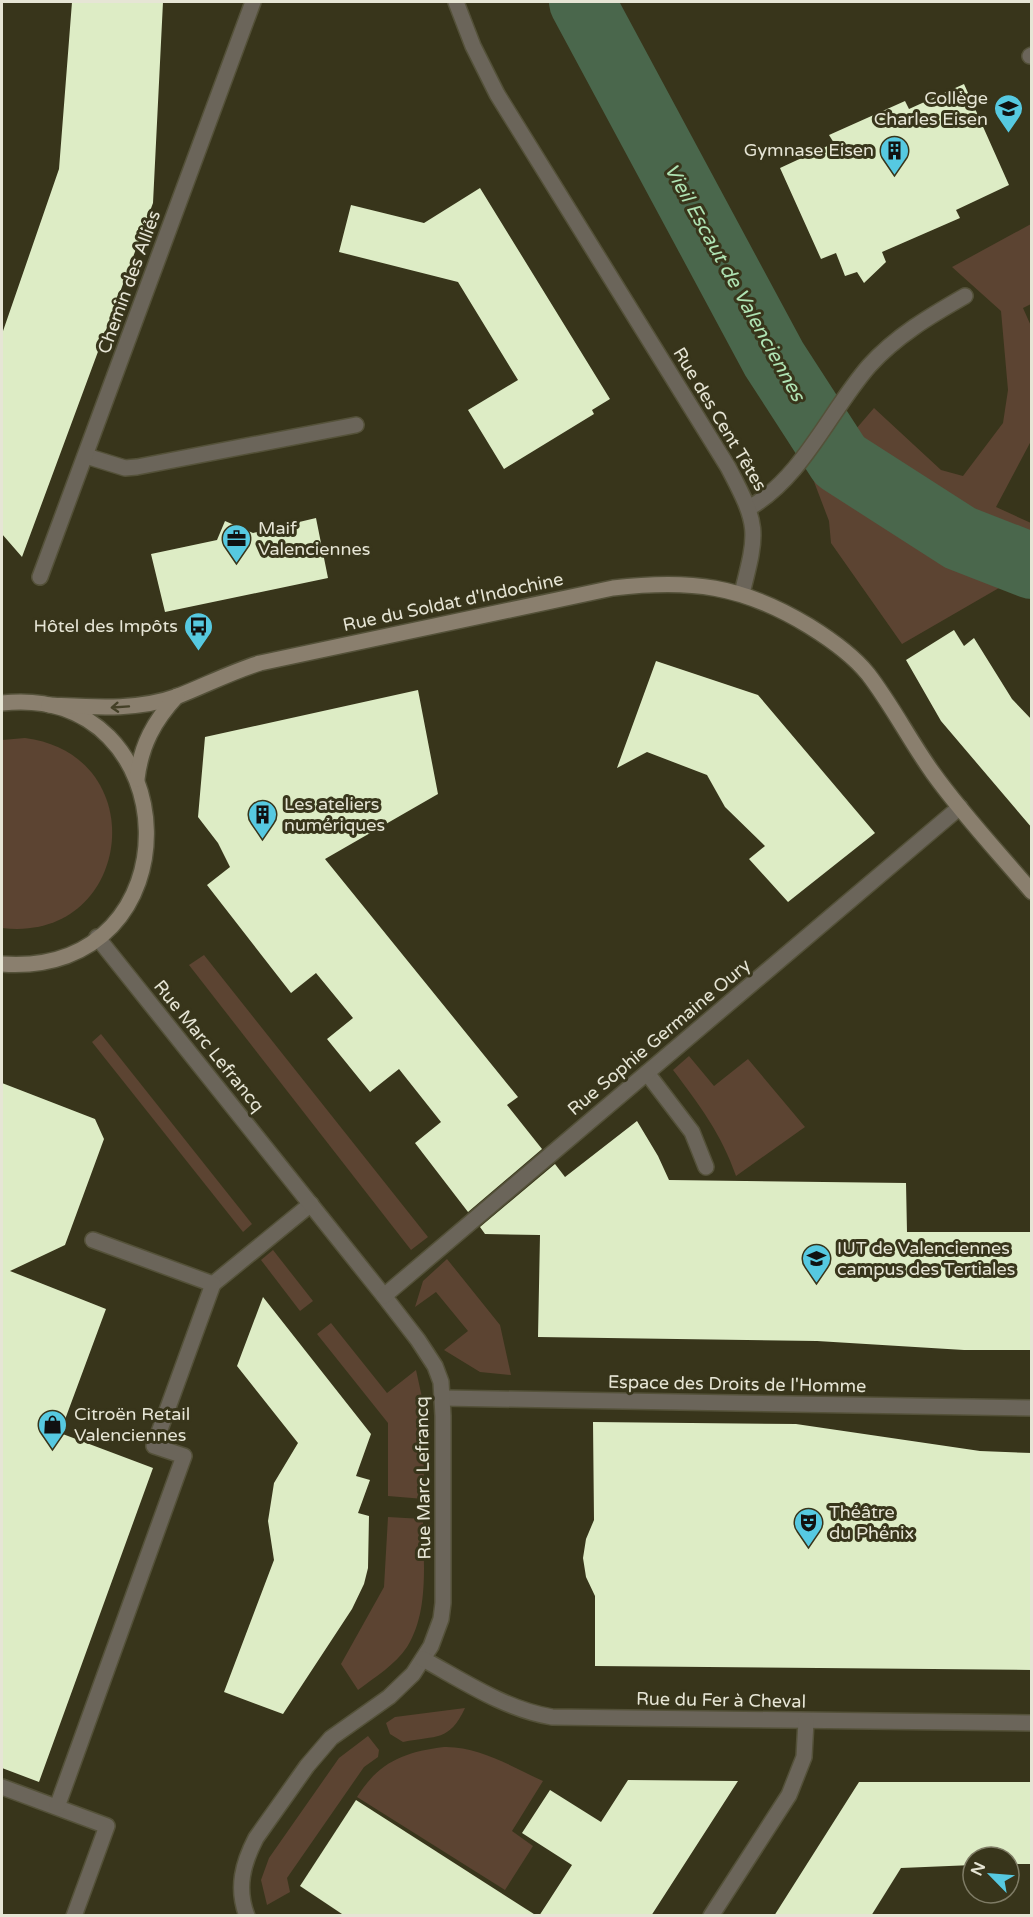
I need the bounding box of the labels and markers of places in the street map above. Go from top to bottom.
place label: Collège Charles Eisen [874,87,988,130]
school or university icon: Collège Charles Eisen [993,92,1025,134]
building icon: Gymnase Eisen [879,134,911,176]
place label: Gymnase Eisen [744,139,874,161]
place label: Maif Valenciennes [258,517,370,560]
office icon: Maif Valenciennes [221,522,253,564]
bus stop icon: Hôtel des Impôts [183,610,215,652]
place label: Hôtel des Impôts [34,615,178,637]
place label: Les ateliers numériques [284,793,385,836]
building icon: Les ateliers numériques [247,798,279,840]
place label: IUT de Valenciennes campus des Tertiales [837,1237,1015,1280]
school or university icon: IUT de Valenciennes campus des Tertiales [800,1242,832,1284]
place label: Citroën Retail Valenciennes [74,1403,190,1446]
shop icon: Citroën Retail Valenciennes [37,1408,69,1450]
place label: Théâtre du Phénix [829,1501,914,1544]
theatre icon: Théâtre du Phénix [792,1506,824,1548]

